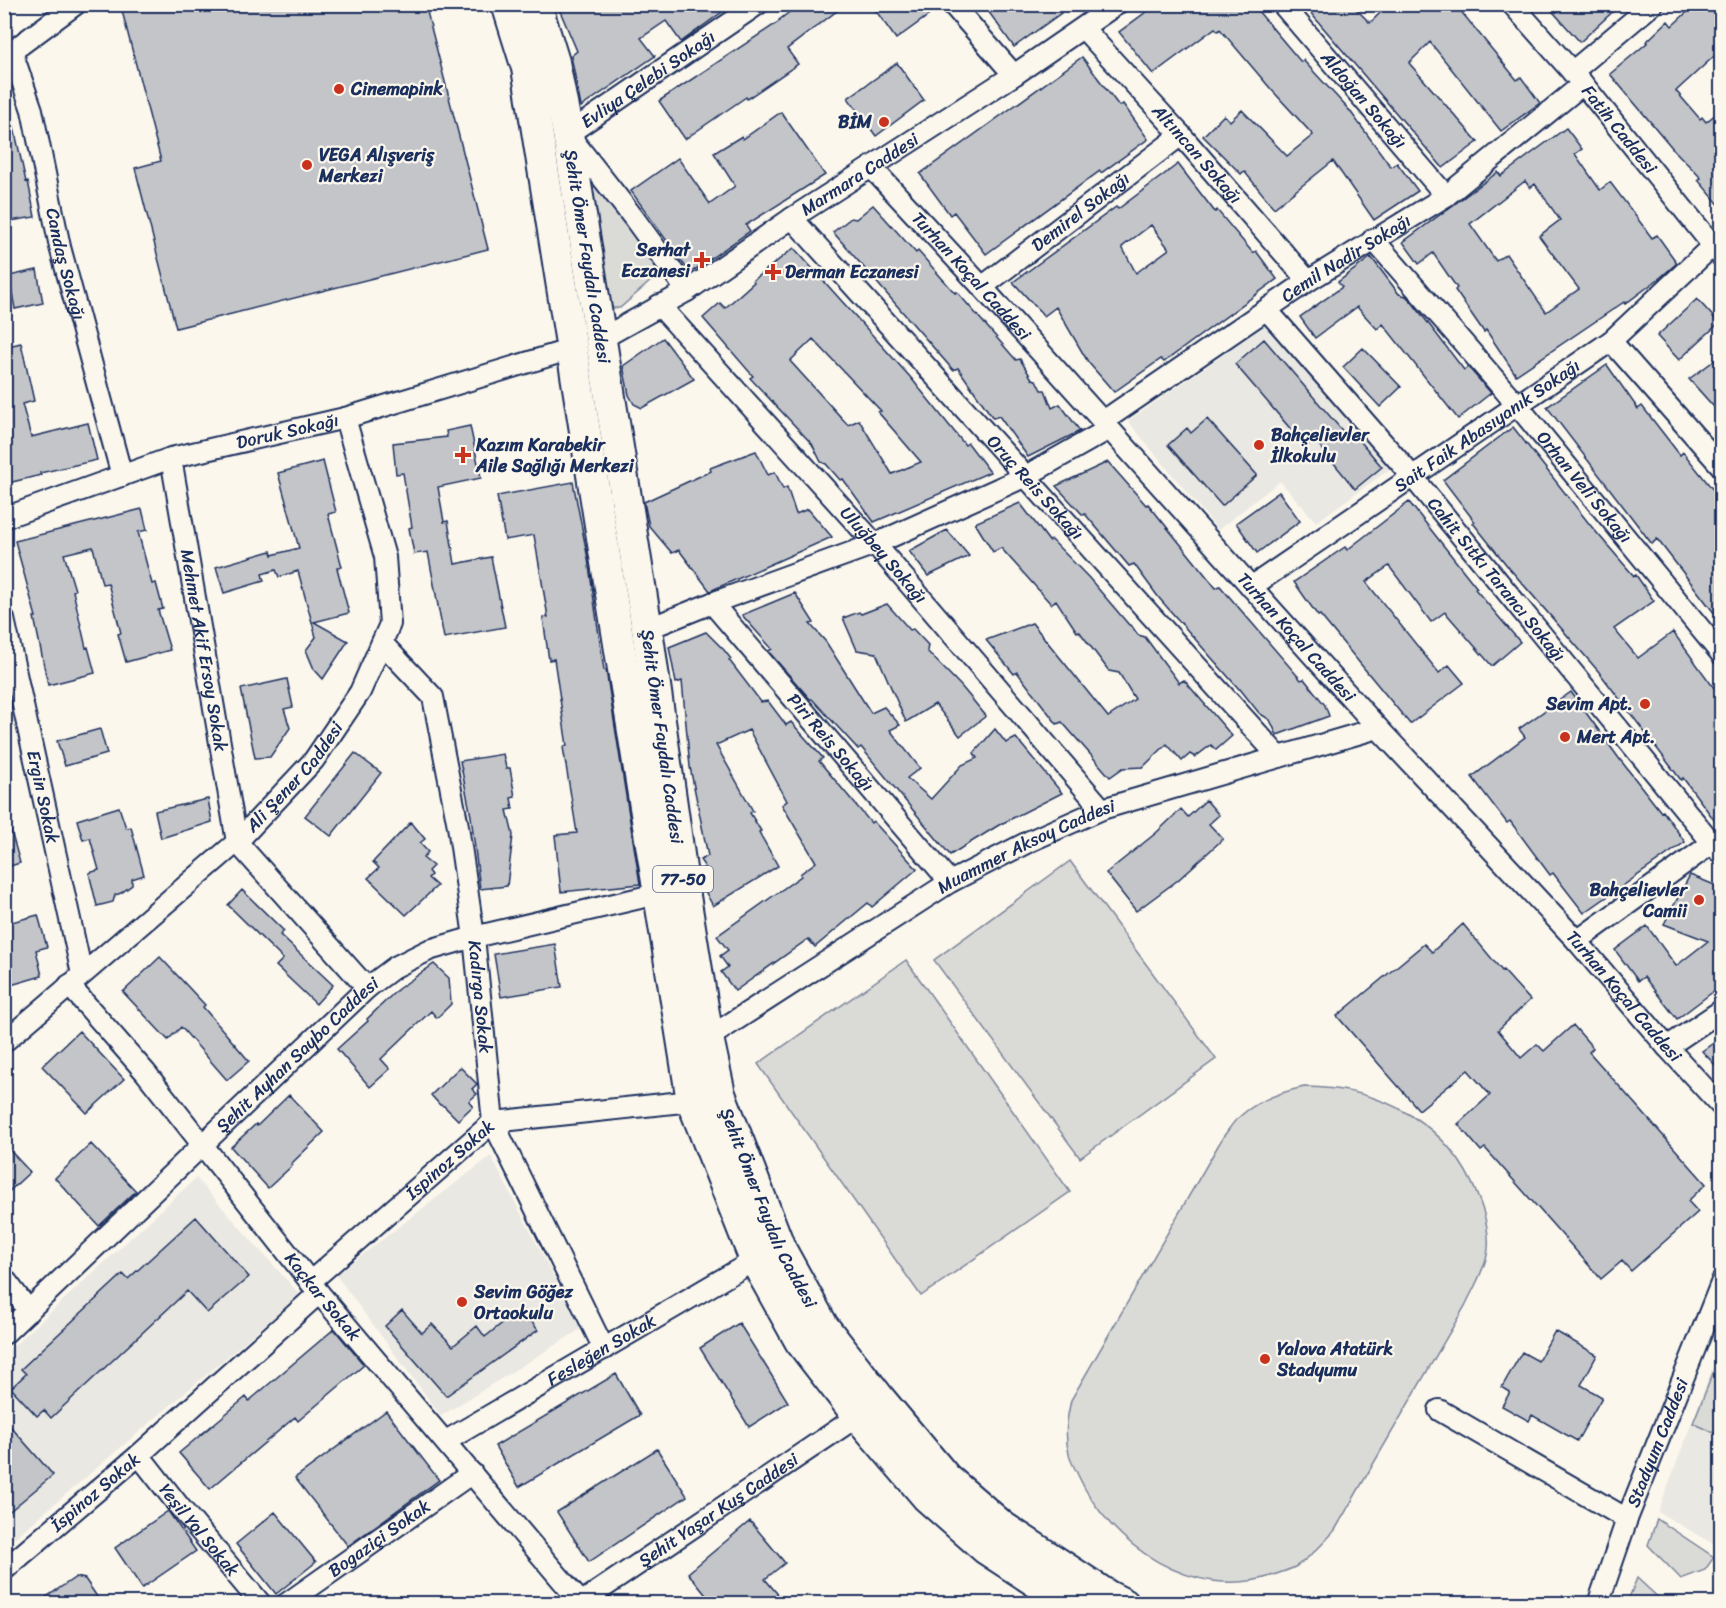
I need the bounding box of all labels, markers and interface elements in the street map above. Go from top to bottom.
street label: Evliya Çelebi Sokağı [574,21,722,137]
street label: Aldoğan Sokağı [1312,43,1415,156]
place label: Cinemapink [350,73,443,105]
street label: Fatih Caddesi [1573,77,1666,182]
marker: Cinemapink [332,82,346,96]
street label: Altıncan Sokağı [1143,96,1251,212]
place label: BİM [838,106,873,138]
marker: BİM [877,115,891,129]
street label: Marmara Caddesi [794,124,926,225]
place label: VEGA Alışveriş Merkezi [318,139,435,192]
street label: Şehit Ömer Faydalı Caddesi [555,147,621,367]
marker: VEGA Alışveriş Merkezi [300,158,314,172]
street label: Demirel Sokağı [1024,163,1137,260]
street label: Turhan Koçal Caddesi [903,204,1040,349]
street label: Candaş Sokağı [36,205,95,324]
street label: Cemil Nadir Sokağı [1274,205,1418,311]
place label: Serhat Eczanesi [621,234,692,287]
marker: Serhat Eczanesi [695,253,709,267]
place label: Derman Eczanesi [785,256,920,288]
marker: Derman Eczanesi [766,265,780,279]
street label: Sait Faik Abasıyanık Sokağı [1387,350,1587,501]
street label: Doruk Sokağı [233,404,342,458]
place label: Bahçelievler İlkokulu [1270,419,1370,472]
street label: Orhan Veli Sokağı [1528,423,1641,551]
street label: Oruç Reis Sokağı [979,427,1092,548]
place label: Kazım Karabekir Aile Sağlığı Merkezi [475,429,635,482]
marker: Bahçelievler İlkokulu [1252,438,1266,452]
marker: Kazım Karabekir Aile Sağlığı Merkezi [454,446,472,464]
street label: Cahit Sıtkı Tarancı Sokağı [1419,490,1574,669]
street label: Uluğbey Sokağı [832,498,936,611]
street label: Mehmet Akif Ersoy Sokak [171,547,237,754]
street label: Turhan Koçal Caddesi [1229,565,1365,710]
street label: Şehit Ömer Faydalı Caddesi [631,627,693,847]
street label: Piri Reis Sokağı [779,685,883,799]
place label: Sevim Apt. [1545,688,1633,720]
marker: Sevim Apt. [1638,697,1652,711]
street label: Ali Şener Caddesi [237,714,352,841]
place label: Mert Apt. [1576,721,1655,753]
marker: Mert Apt. [1558,730,1572,744]
street label: Ergin Sokak [17,747,69,847]
street label: Muammer Aksoy Caddesi [930,790,1120,903]
road number: 77-50 [653,866,713,892]
place label: Bahçelievler Camii [1589,874,1689,927]
marker: Bahçelievler Camii [1692,893,1706,907]
street label: Turhan Koçal Caddesi [1558,922,1691,1071]
street label: Kadırga Sokak [458,939,502,1055]
street label: Şehit Ayhan Saybo Caddesi [208,968,387,1141]
street label: Şehit Ömer Faydalı Caddesi [711,1103,827,1315]
street label: İspinoz Sokak [397,1111,502,1209]
street label: Kaçkar Sokak [276,1245,370,1349]
place label: Sevim Göğez Ortaokulu [473,1276,574,1329]
marker: Sevim Göğez Ortaokulu [455,1295,469,1309]
street label: Fesleğen Sokak [540,1305,663,1395]
place label: Yalova Atatürk Stadyumu [1276,1333,1393,1386]
marker: Yalova Atatürk Stadyumu [1258,1352,1272,1366]
street label: Stadyum Caddesi [1617,1372,1698,1512]
street label: İspinoz Sokak [42,1444,148,1541]
street label: Şehit Yaşar Kuş Caddesi [631,1444,806,1576]
street label: Yeşil Yol Sokak [151,1476,248,1584]
street label: Bogaziçi Sokak [321,1491,438,1586]

